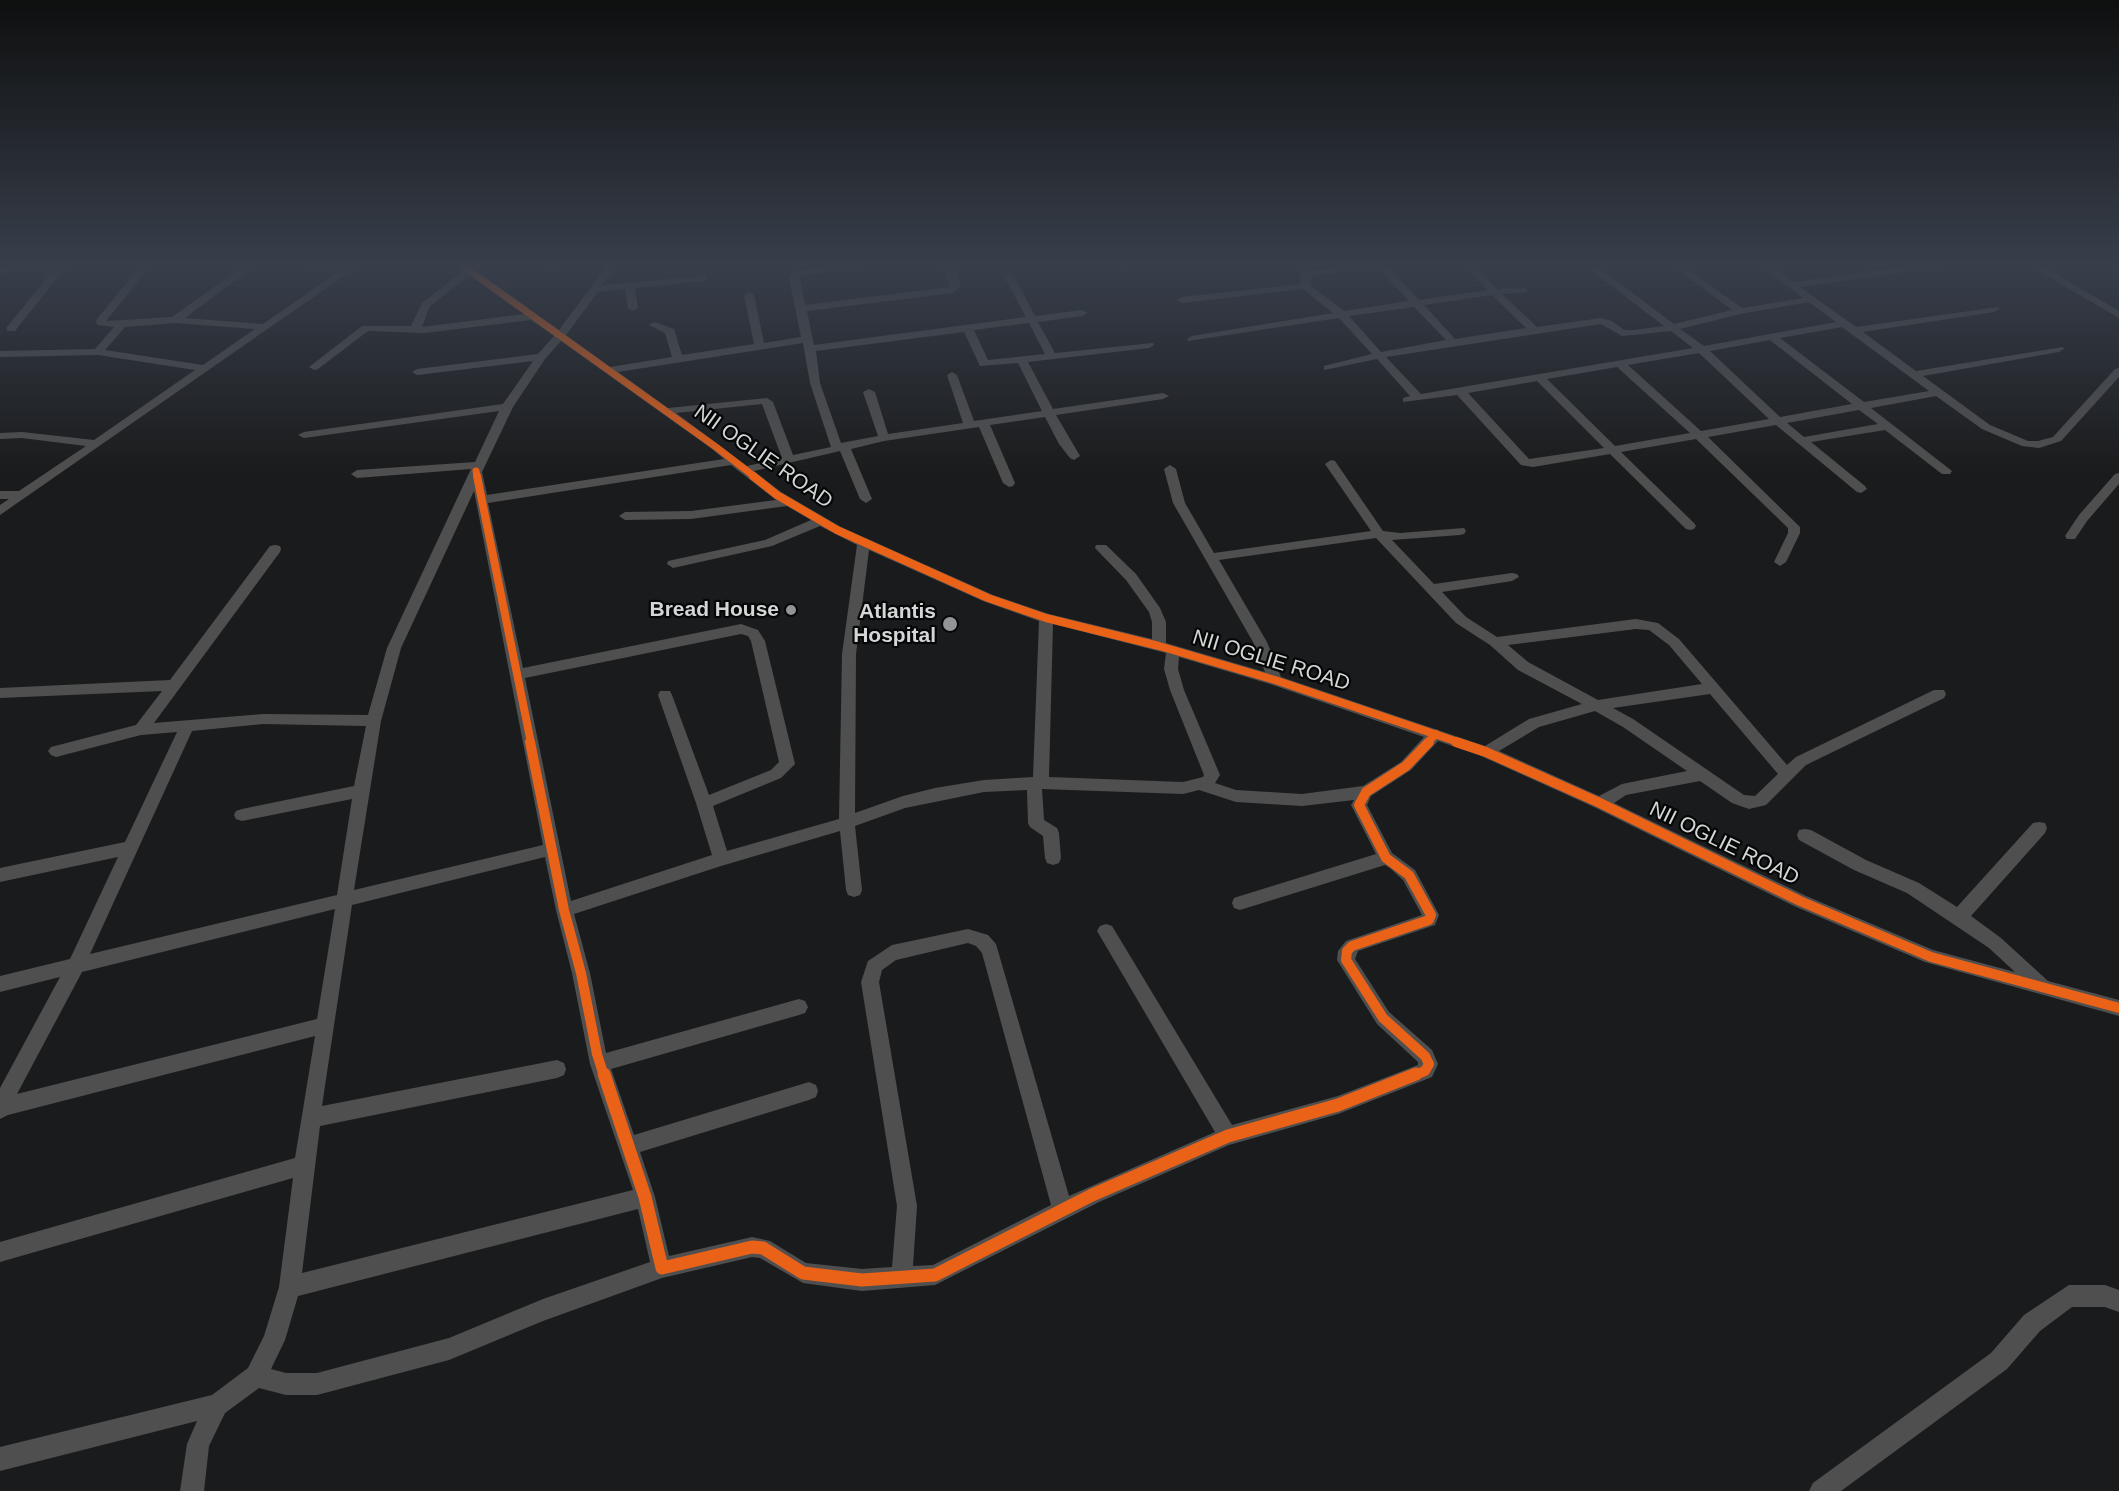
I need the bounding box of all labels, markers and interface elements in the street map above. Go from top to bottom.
street label: NII OGLIE ROAD [689,400,837,514]
place label: Bread House [649,597,779,623]
place label: Atlantis Hospital [853,599,936,649]
marker: Bread House [784,603,798,617]
marker: Atlantis Hospital [941,615,959,633]
street label: NII OGLIE ROAD [1189,625,1353,697]
street label: NII OGLIE ROAD [1645,797,1803,891]

